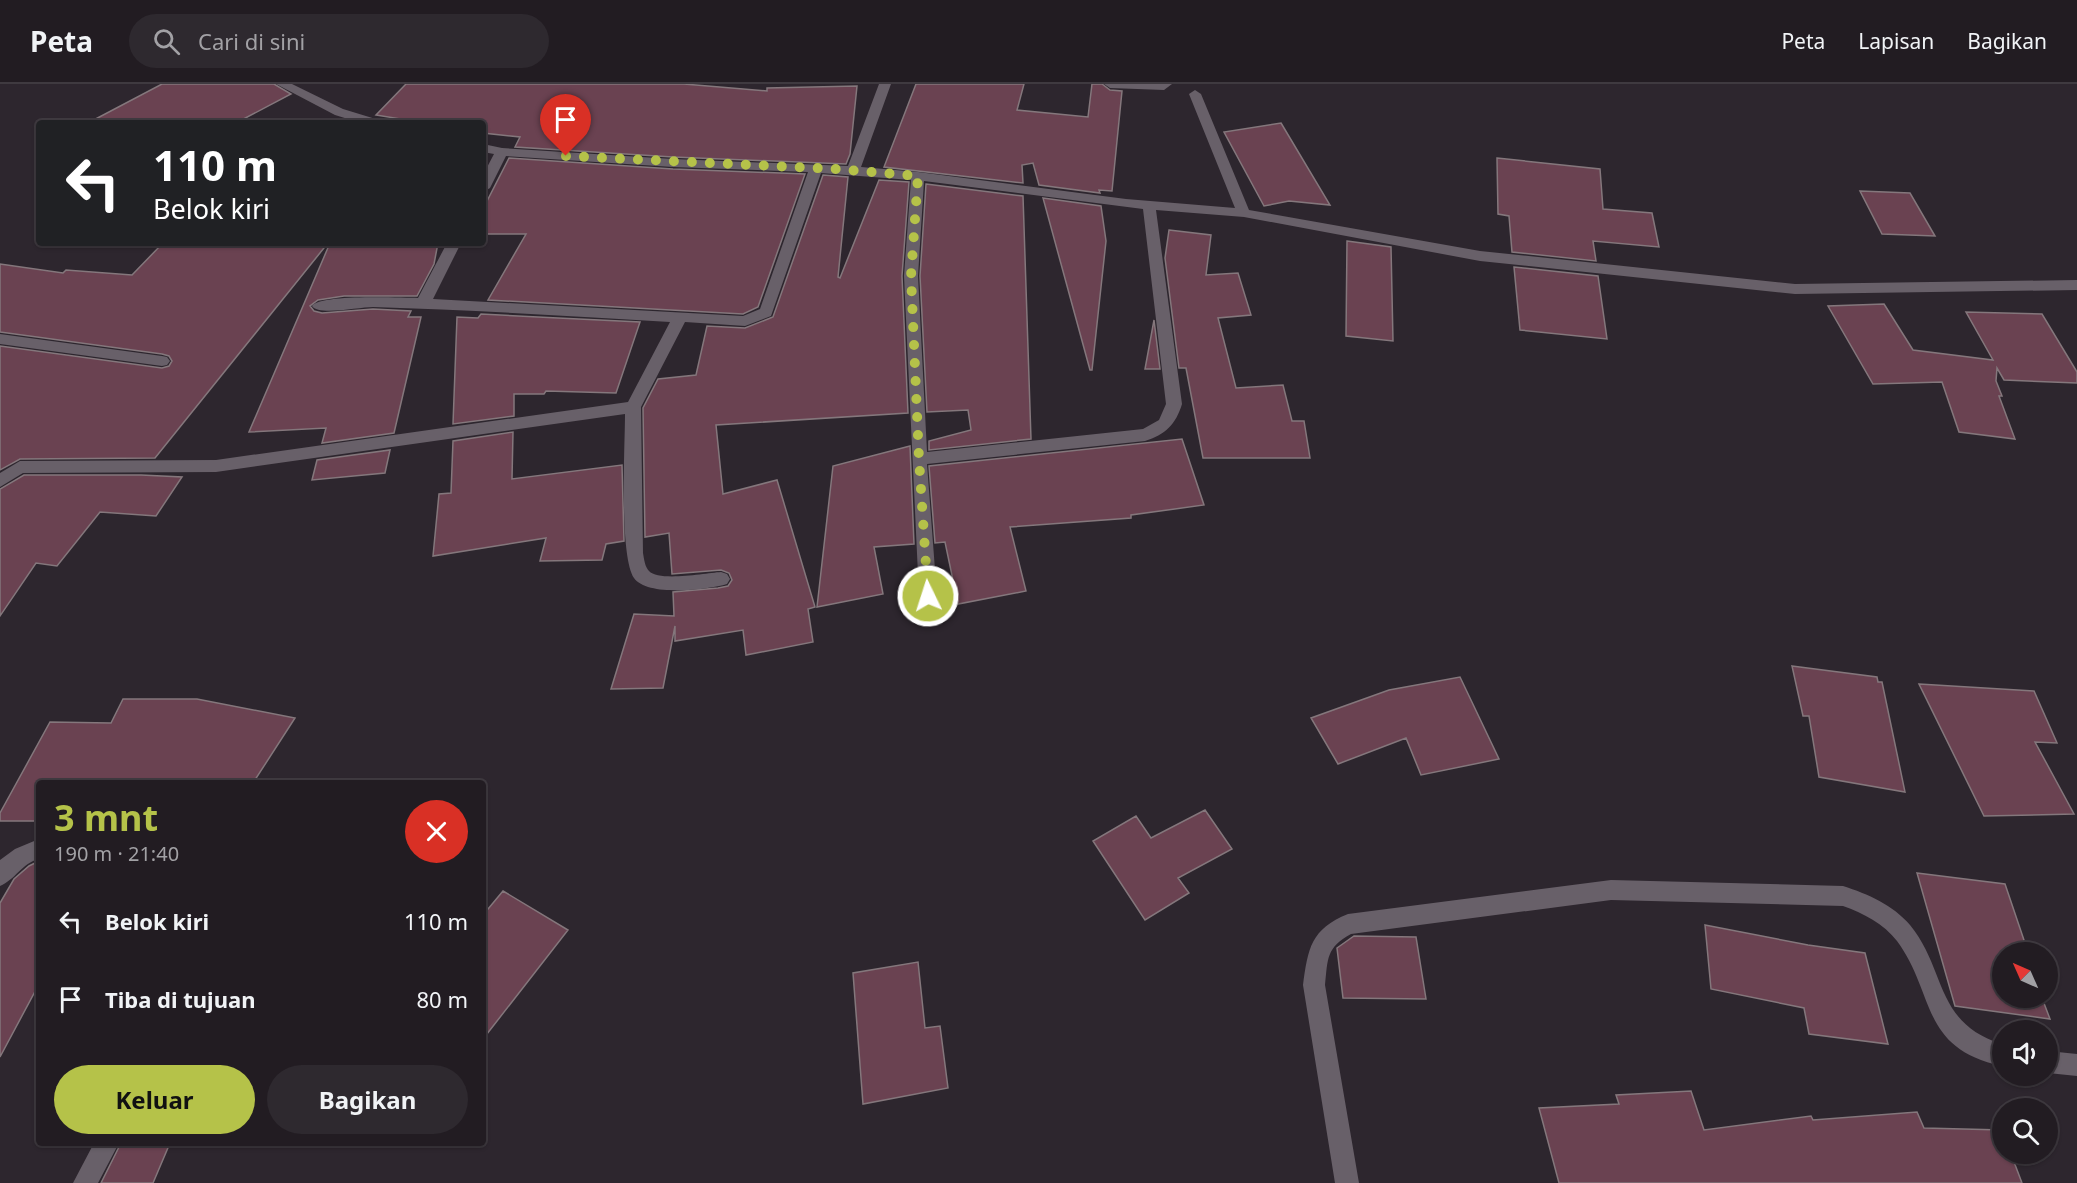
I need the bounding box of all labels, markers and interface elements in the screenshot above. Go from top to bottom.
search box [129,14,549,68]
text: Peta [30,22,93,60]
icon: search [150,25,183,58]
text: Cari di sini [198,26,305,56]
text: Peta [1781,27,1825,55]
text: Lapisan [1858,27,1934,55]
text: Bagikan [1967,27,2047,55]
pin [540,94,591,156]
icon: arrive [549,103,582,136]
text: 110 m [153,136,277,193]
icon: left [54,144,132,222]
text: Belok kiri [153,190,270,227]
position arrow [896,564,960,628]
text: 3 mnt [54,793,158,842]
button: close [405,800,468,863]
text: 190 m · 21:40 [54,840,179,867]
icon: left [54,905,87,938]
text: Belok kiri [105,906,209,936]
text: 110 m [404,906,468,936]
north arrow [1992,942,2058,1008]
map controls [1992,942,2058,1164]
icon: arrive [54,983,87,1016]
text: Tiba di tujuan [105,984,255,1014]
text: 80 m [417,984,468,1014]
button: sound [1992,1020,2058,1086]
button: Keluar [54,1065,255,1134]
button: Bagikan [267,1065,468,1134]
button: search [1992,1098,2058,1164]

